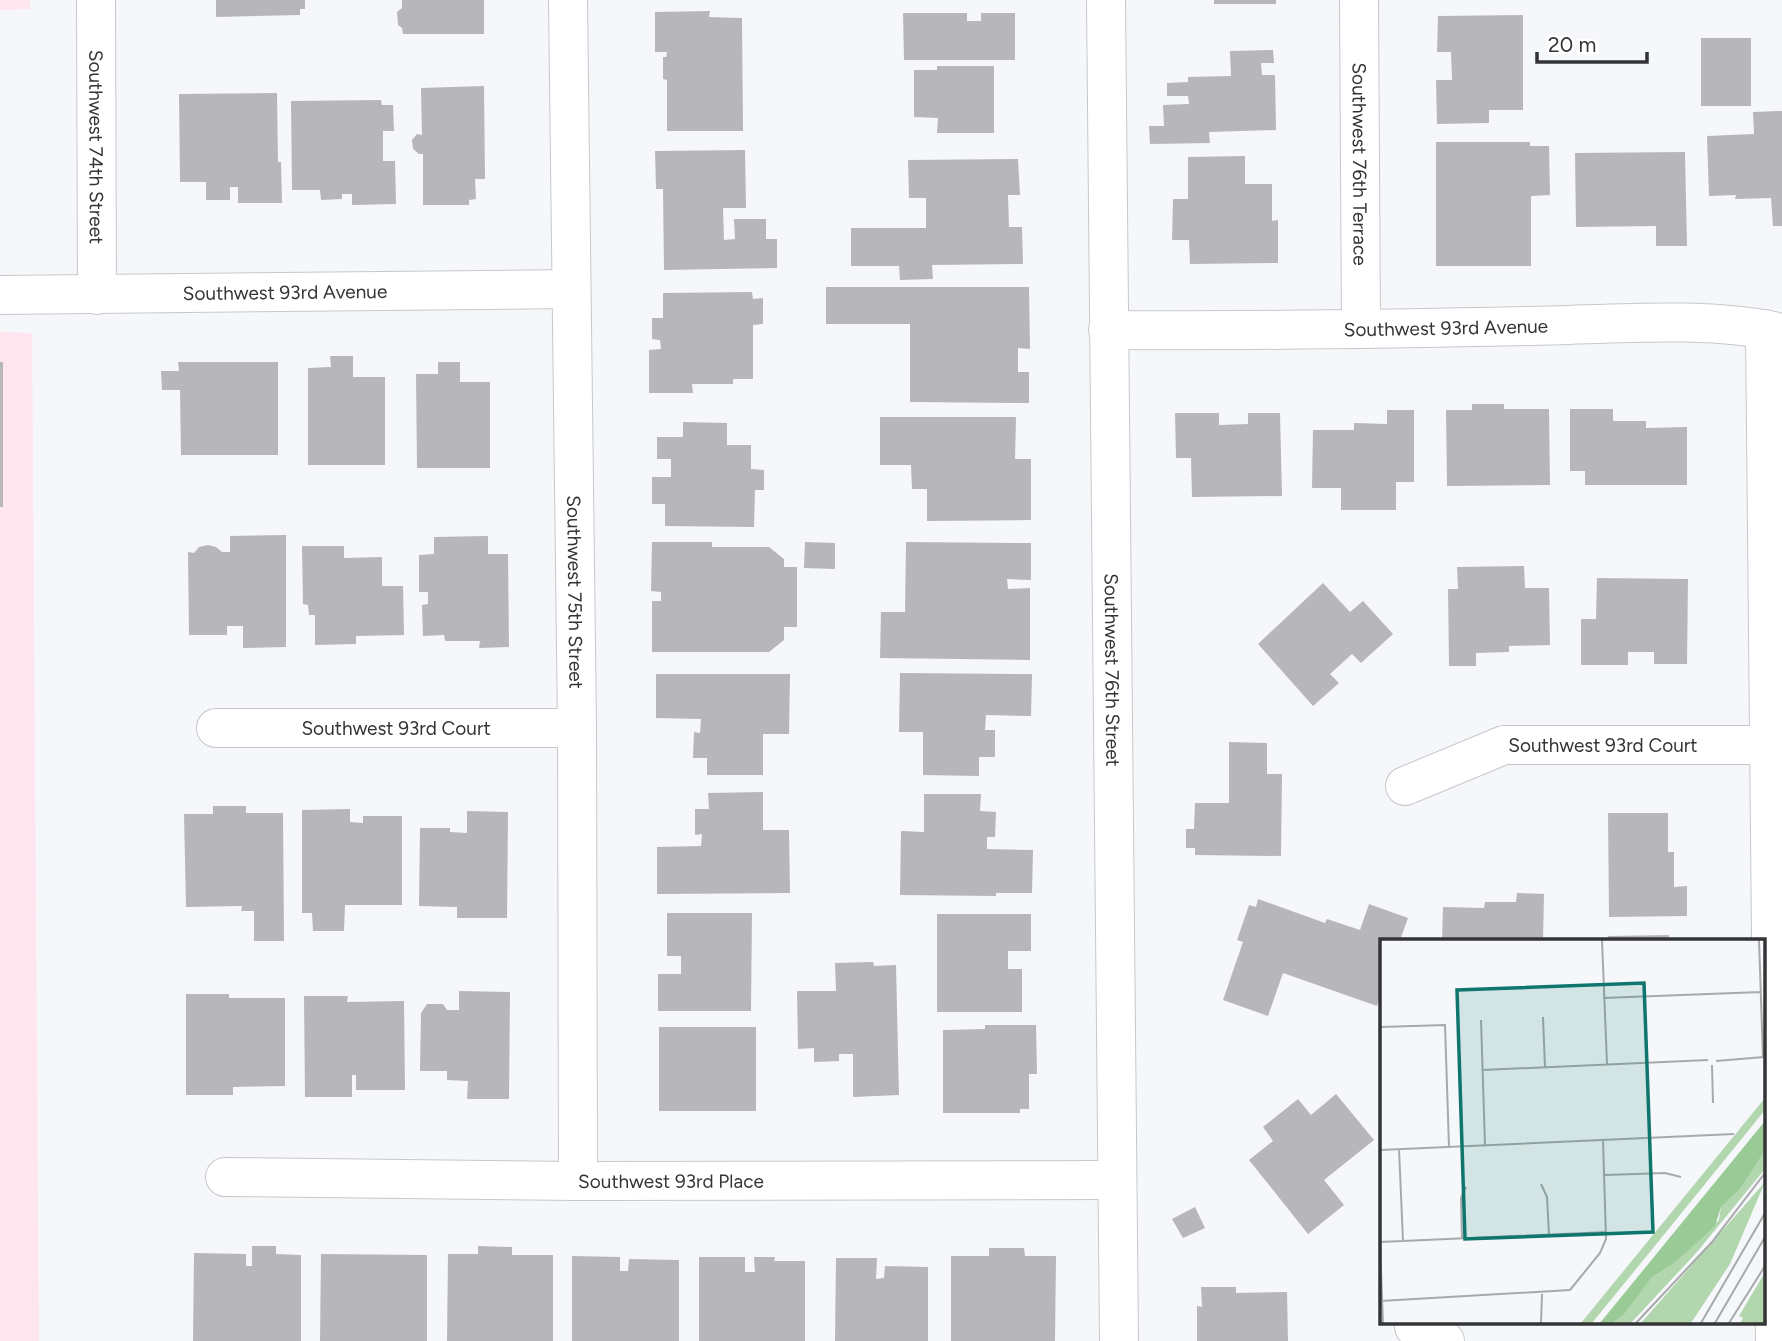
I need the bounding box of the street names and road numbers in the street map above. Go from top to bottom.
street label: Southwest 74th Street [84,50,108,244]
street label: Southwest 76th Terrace [1347,62,1372,266]
street label: Southwest 93rd Avenue [183,280,387,305]
street label: Southwest 93rd Avenue [1344,315,1548,341]
street label: Southwest 75th Street [562,495,588,689]
street label: Southwest 76th Street [1100,573,1124,767]
street label: Southwest 93rd Court [301,717,491,740]
street label: Southwest 93rd Court [1508,734,1697,757]
street label: Southwest 93rd Place [578,1170,764,1193]

